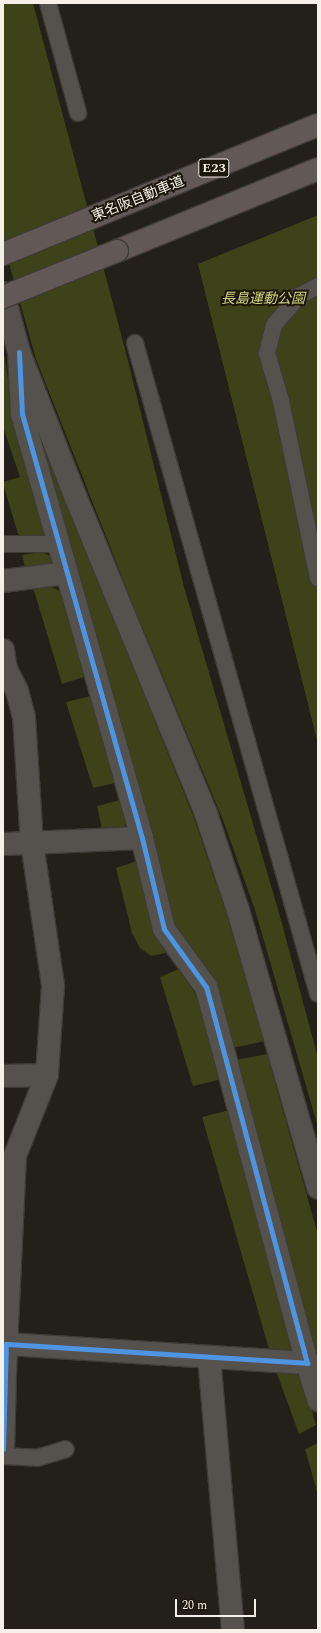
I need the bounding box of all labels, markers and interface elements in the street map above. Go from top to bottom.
road number: E23 [198,157,230,179]
street label: 東名阪自動車道 [89,173,187,225]
park label: 長島運動公園 [221,291,305,307]
scale bar [177,1591,258,1617]
text: 20 m [182,1596,207,1615]

